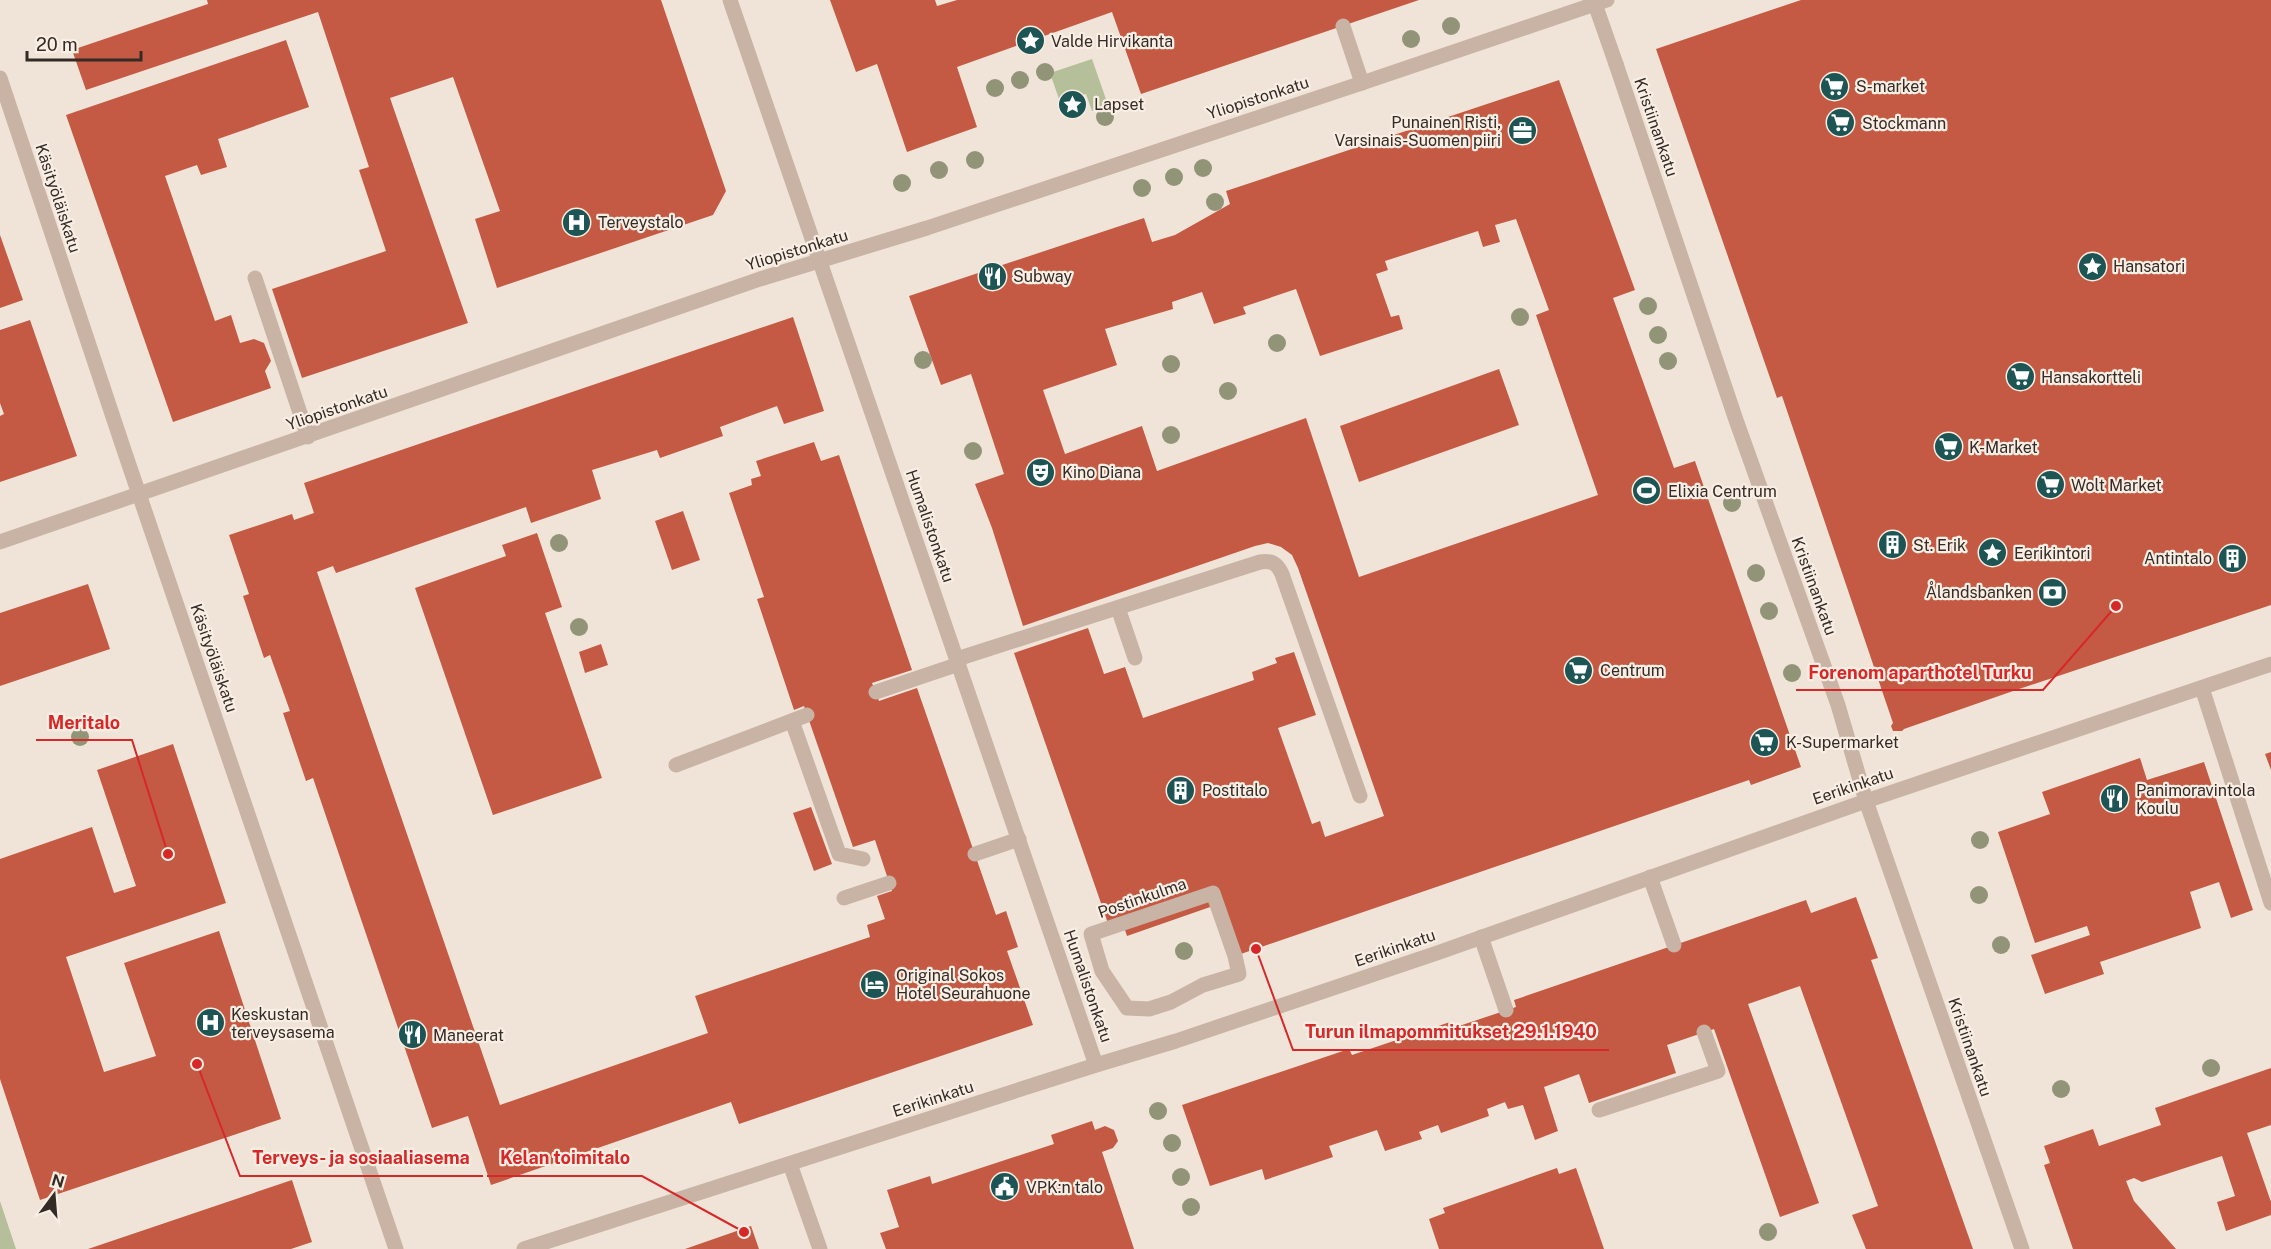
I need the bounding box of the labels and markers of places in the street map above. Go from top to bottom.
place icon: Valde Hirvikanta [1014,25,1046,57]
place label: Valde Hirvikanta [1051,32,1173,51]
supermarket icon: S-market [1819,70,1851,102]
place label: S-market [1856,77,1925,96]
place icon: Lapset [1057,88,1089,120]
place label: Lapset [1094,95,1144,114]
supermarket icon: Stockmann [1825,107,1857,139]
place label: Punainen Risti, Varsinais-Suomen piiri [1334,113,1501,150]
place label: Stockmann [1862,114,1946,133]
office icon: Punainen Risti, Varsinais-Suomen piiri [1506,115,1538,147]
hospital icon: Terveystalo [561,206,593,238]
place label: Terveystalo [598,213,684,232]
place icon: Hansatori [2076,250,2108,282]
place label: Hansatori [2113,257,2185,276]
restaurant icon: Subway [976,260,1008,292]
place label: Subway [1013,267,1072,286]
supermarket icon: Hansakortteli [2004,361,2036,393]
place label: Hansakortteli [2041,368,2141,387]
supermarket icon: K-Market [1932,431,1964,463]
place label: K-Market [1969,438,2038,457]
theatre icon: Kino Diana [1025,456,1057,488]
place label: Kino Diana [1062,463,1141,482]
supermarket icon: Wolt Market [2034,469,2066,501]
sports icon: Elixia Centrum [1631,475,1663,507]
place label: Wolt Market [2071,476,2162,495]
place label: Elixia Centrum [1668,482,1777,501]
building icon: St. Erik [1876,529,1908,561]
place label: St. Erik [1913,536,1966,555]
place icon: Eerikintori [1977,537,2009,569]
building icon: Antintalo [2217,542,2249,574]
place label: Eerikintori [2014,544,2090,563]
place label: Antintalo [2144,549,2212,568]
bank icon: Ålandsbanken [2037,576,2069,608]
place label: Ålandsbanken [1926,581,2032,602]
supermarket icon: Centrum [1563,654,1595,686]
callout: Forenom aparthotel Turku [1796,654,2043,690]
place label: Centrum [1600,661,1665,680]
callout: Meritalo [36,704,132,740]
supermarket icon: K-Supermarket [1749,726,1781,758]
place label: K-Supermarket [1786,733,1899,752]
building icon: Postitalo [1165,774,1197,806]
place label: Postitalo [1202,781,1268,800]
place label: Panimoravintola Koulu [2136,781,2255,818]
restaurant icon: Panimoravintola Koulu [2099,783,2131,815]
place label: Original Sokos Hotel Seurahuone [896,966,1030,1003]
hotel icon: Original Sokos Hotel Seurahuone [859,968,891,1000]
place label: Keskustan terveysasema [231,1005,335,1042]
hospital icon: Keskustan terveysasema [194,1007,226,1039]
callout: Turun ilmapommitukset 29.1.1940 [1293,1014,1609,1050]
restaurant icon: Maneerat [396,1019,428,1051]
place label: Maneerat [433,1026,504,1045]
callout: Terveys- ja sosiaaliasema [240,1140,483,1176]
callout: Kelan toimitalo [487,1140,642,1176]
public building icon: VPK:n talo [989,1171,1021,1203]
place label: VPK:n talo [1026,1178,1103,1197]

